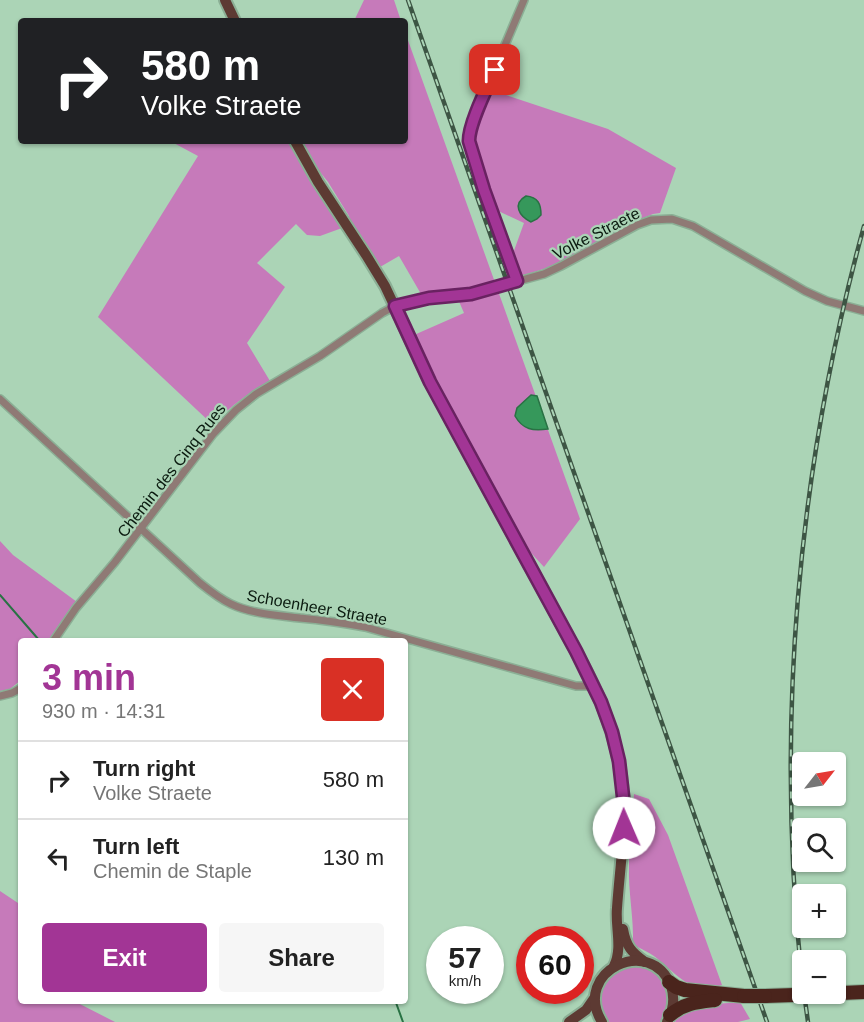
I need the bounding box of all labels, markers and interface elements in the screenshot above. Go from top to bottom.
icon: right [42,42,120,120]
text: 580 m [141,42,260,89]
pin [469,44,520,95]
icon: arrive [478,53,511,86]
text: Volke Straete [141,91,302,121]
street label: Volke Straete [550,204,643,263]
street label: Chemin des Cinq Rues [114,400,229,540]
street label: Schoenheer Straete [245,587,389,628]
text: 3 min [42,657,136,698]
button: close [321,658,384,721]
text: 930 m · 14:31 [42,700,165,722]
north arrow [792,752,846,806]
map controls [792,752,846,1004]
text: Turn right [93,756,195,781]
icon: right [42,764,75,797]
text: 580 m [323,767,384,792]
text: Volke Straete [93,782,212,804]
position arrow [592,796,656,860]
button: search [792,818,846,872]
text: Turn left [93,834,179,859]
icon: left [42,842,75,875]
text: 130 m [323,845,384,870]
text: Chemin de Staple [93,860,252,882]
button: + [792,884,846,938]
button: Exit [42,923,207,992]
button: Share [219,923,384,992]
speed limit sign: 60 [516,926,594,1004]
text: 57 [448,941,482,974]
button: − [792,950,846,1004]
text: km/h [449,972,481,989]

